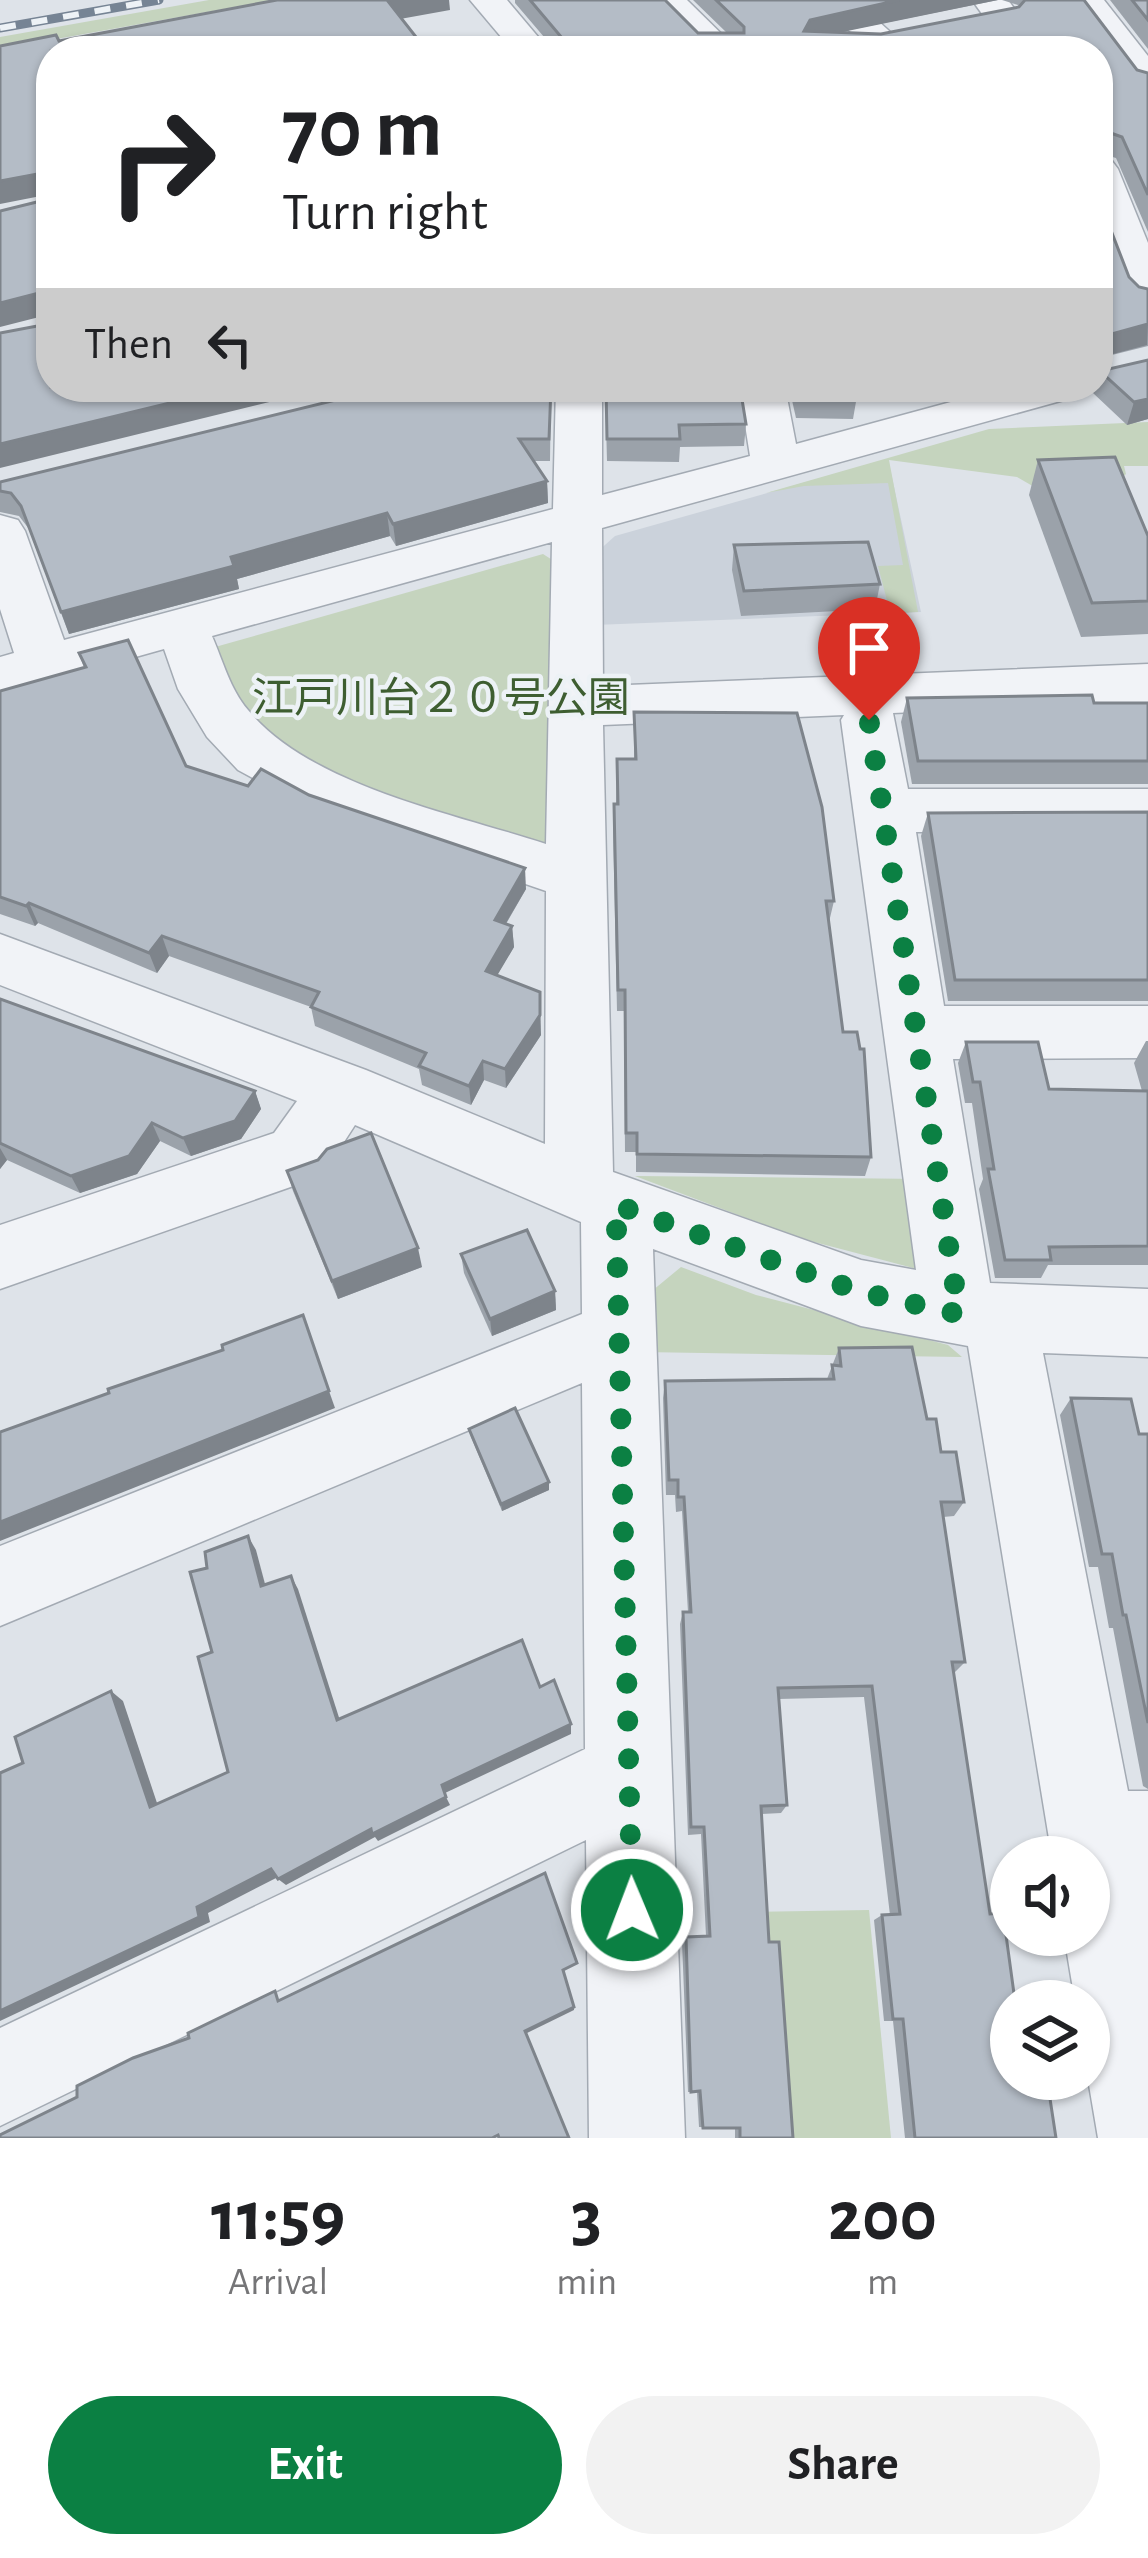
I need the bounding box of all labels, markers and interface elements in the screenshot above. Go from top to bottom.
icon: right [84,84,240,240]
text: 70 m [282,88,443,172]
text: Turn right [282,186,488,240]
icon: left [197,312,263,378]
text: Then [84,322,173,367]
pin [818,597,920,720]
icon: arrive [836,615,902,681]
park label: 江戸川台２０号公園 [252,676,630,720]
map controls [990,1836,1110,2100]
button: sound [990,1836,1110,1956]
position arrow [569,1847,695,1973]
button: layers [990,1980,1110,2100]
text: 11:59 [211,2181,345,2253]
text: 3 [571,2181,602,2253]
text: 200 [828,2181,937,2253]
text: Arrival [228,2263,328,2302]
text: min [556,2263,617,2302]
text: m [867,2263,898,2302]
button: Exit [48,2396,562,2534]
button: Share [586,2396,1100,2534]

